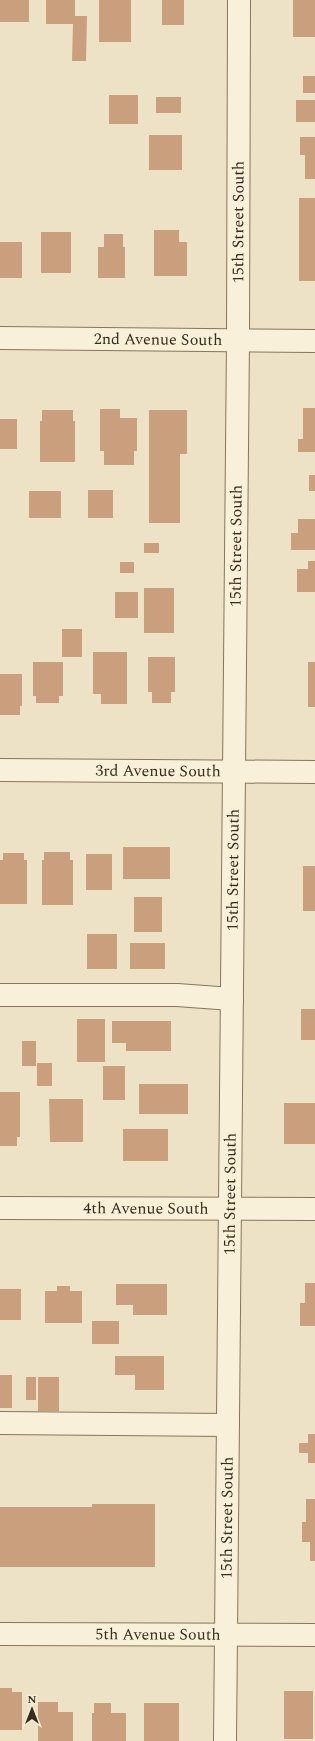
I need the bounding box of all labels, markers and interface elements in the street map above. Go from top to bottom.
street label: 15th Street South [226,161,251,283]
street label: 2nd Avenue South [94,327,222,352]
street label: 15th Street South [224,485,249,607]
street label: 3rd Avenue South [95,759,221,783]
street label: 15th Street South [221,809,246,931]
street label: 15th Street South [218,1133,243,1255]
street label: 4th Avenue South [83,1196,209,1221]
street label: 15th Street South [215,1457,240,1579]
street label: 5th Avenue South [95,1622,221,1647]
north arrow [12,1689,52,1729]
text: N [28,1691,37,1708]

